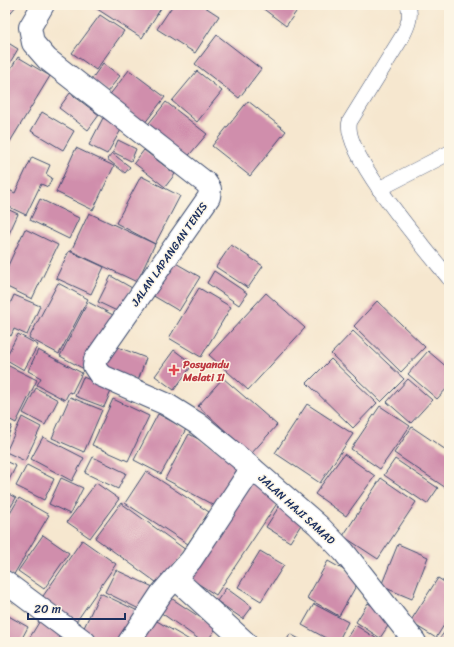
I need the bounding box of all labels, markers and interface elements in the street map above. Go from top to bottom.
street label: JALAN LAPANGAN TENIS [126,198,213,311]
place label: Posyandu Melati II [182,355,229,387]
marker: Posyandu Melati II [168,364,180,376]
street label: JALAN HAJI SAMAD [253,469,340,550]
scale bar [28,595,125,621]
text: 20 m [34,598,61,620]

